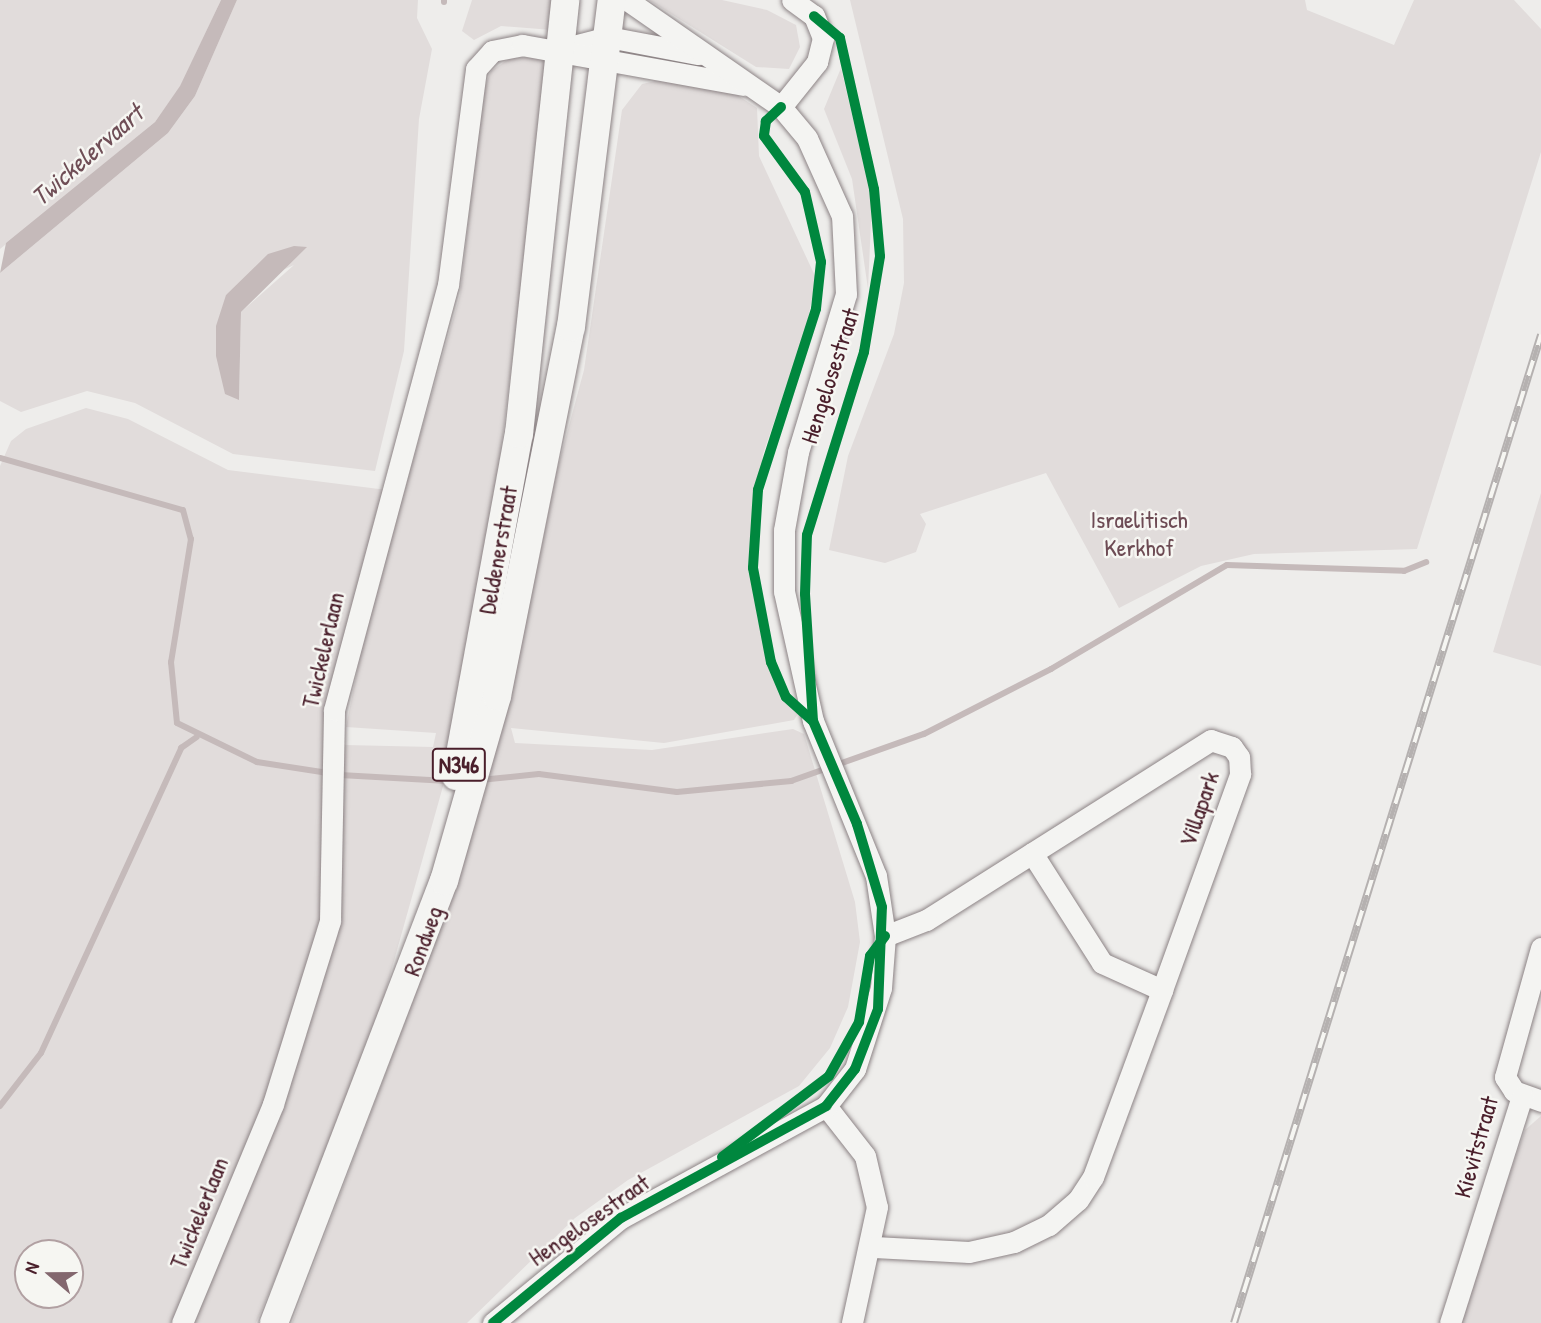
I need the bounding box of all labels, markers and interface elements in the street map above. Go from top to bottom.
water label: Twickelervaart [25,98,149,212]
street label: Hengelosestraat [795,305,865,447]
street label: Deldenerstraat [473,484,523,616]
park label: Israelitisch Kerkhof [1090,506,1188,562]
street label: Twickelerlaan [296,589,350,711]
road number: N346 [431,746,487,785]
street label: Villapark [1173,768,1225,850]
street label: Rondweg [397,902,449,980]
street label: Kievitstraat [1448,1093,1504,1201]
street label: Twickelerlaan [164,1153,234,1273]
street label: Hengelosestraat [523,1168,655,1272]
north arrow [14,1239,84,1309]
text: N [17,1258,45,1277]

